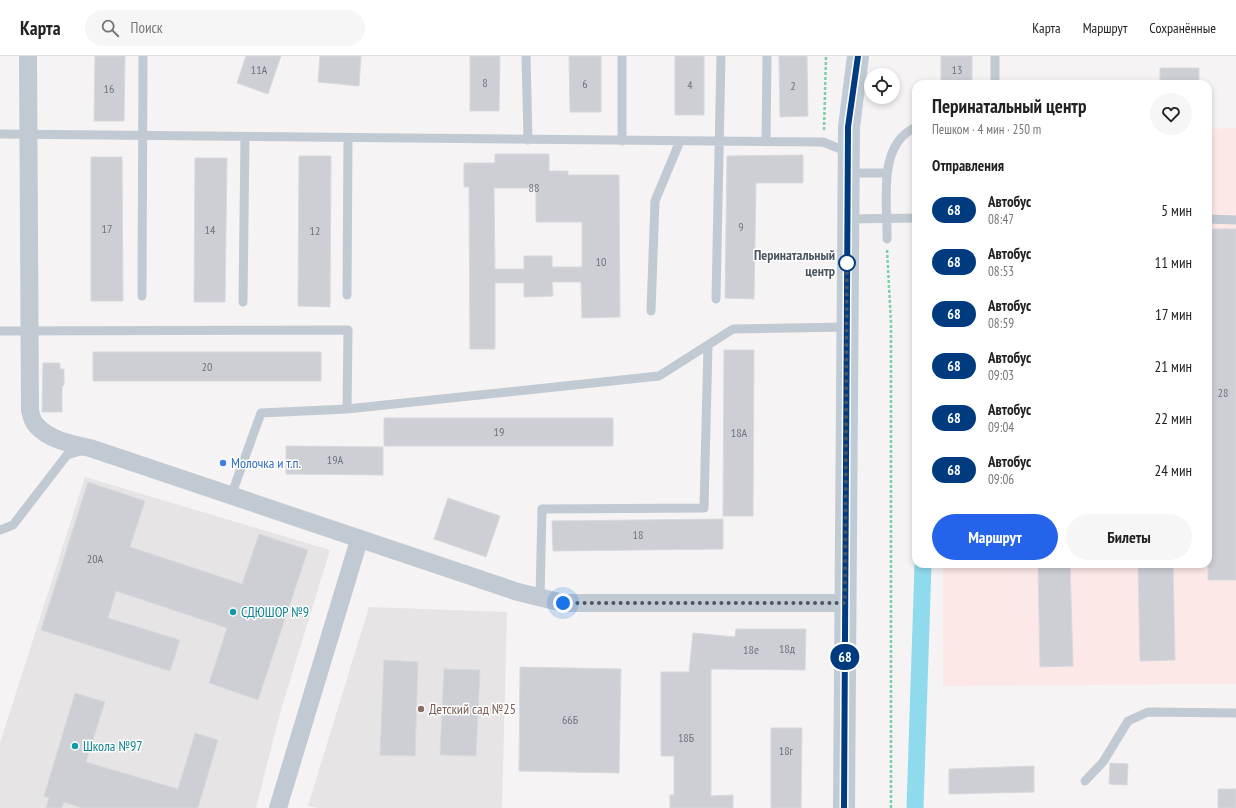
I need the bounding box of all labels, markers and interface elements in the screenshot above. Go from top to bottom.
search box [85,10,365,46]
text: Карта [20,16,61,40]
icon: search [99,17,121,39]
text: Поиск [131,18,163,37]
text: Карта [1032,19,1061,37]
text: Маршрут [1083,19,1127,37]
text: Сохранённые [1149,19,1216,37]
house number: 11А [251,62,268,77]
house number: 13 [952,62,962,77]
map controls [864,68,900,104]
button: locate [864,68,900,104]
house number: 8 [482,75,488,90]
house number: 6 [582,76,588,91]
house number: 4 [687,77,693,92]
house number: 2 [790,78,796,93]
house number: 16 [104,81,114,96]
button: heart [1150,93,1192,135]
text: Перинатальный центр [932,94,1086,118]
text: Пешком · 4 мин · 250 m [932,121,1041,138]
text: Отправления [932,156,1004,175]
house number: 88 [529,180,539,195]
text: Автобус [988,192,1031,211]
text: 68 [947,201,961,219]
text: 5 мин [1161,201,1192,220]
text: 08:47 [988,211,1014,228]
house number: 9 [738,219,744,234]
house number: 17 [102,221,112,236]
house number: 14 [205,222,216,237]
house number: 12 [310,223,320,238]
text: Автобус [988,244,1031,263]
place label: Перинатальный центр [754,246,835,280]
text: 68 [947,253,961,271]
text: 11 мин [1154,253,1192,272]
house number: 10 [596,254,606,269]
marker: Перинатальный центр [838,254,856,272]
text: 08:53 [988,263,1014,280]
text: Автобус [988,296,1031,315]
text: 68 [947,305,961,323]
text: 17 мин [1155,305,1192,324]
text: 08:59 [988,315,1014,332]
text: Автобус [988,348,1031,367]
text: 68 [947,357,961,375]
text: 21 мин [1154,357,1192,376]
house number: 20 [202,359,212,374]
text: 09:03 [988,367,1014,384]
house number: 28 [1218,385,1228,400]
text: Автобус [988,400,1031,419]
text: 68 [947,409,961,427]
text: 22 мин [1154,409,1192,428]
text: 09:04 [988,419,1014,436]
house number: 19 [494,424,504,439]
house number: 18А [731,425,748,440]
house number: 19А [327,452,344,467]
text: Автобус [988,452,1031,471]
place label: Молочка и т.п. [231,454,301,472]
marker: Молочка и т.п. [218,458,228,468]
text: 68 [947,461,961,479]
text: 24 мин [1154,461,1192,480]
text: 09:06 [988,471,1014,488]
button: Маршрут [932,514,1058,560]
button: Билеты [1066,514,1192,560]
house number: 18 [633,527,643,542]
house number: 20А [87,551,104,566]
your location [553,593,573,613]
place label: СДЮШОР №9 [241,603,309,621]
marker: СДЮШОР №9 [228,607,238,617]
house number: 18д [779,641,796,656]
house number: 18е [743,642,759,657]
line badge: 68 [827,644,863,670]
text: 68 [838,648,852,666]
place label: Детский сад №25 [429,700,516,718]
marker: Детский сад №25 [416,704,426,714]
house number: 66Б [562,712,578,727]
house number: 18Б [678,730,694,745]
place label: Школа №97 [83,737,143,755]
marker: Школа №97 [70,741,80,751]
house number: 18г [779,743,794,758]

